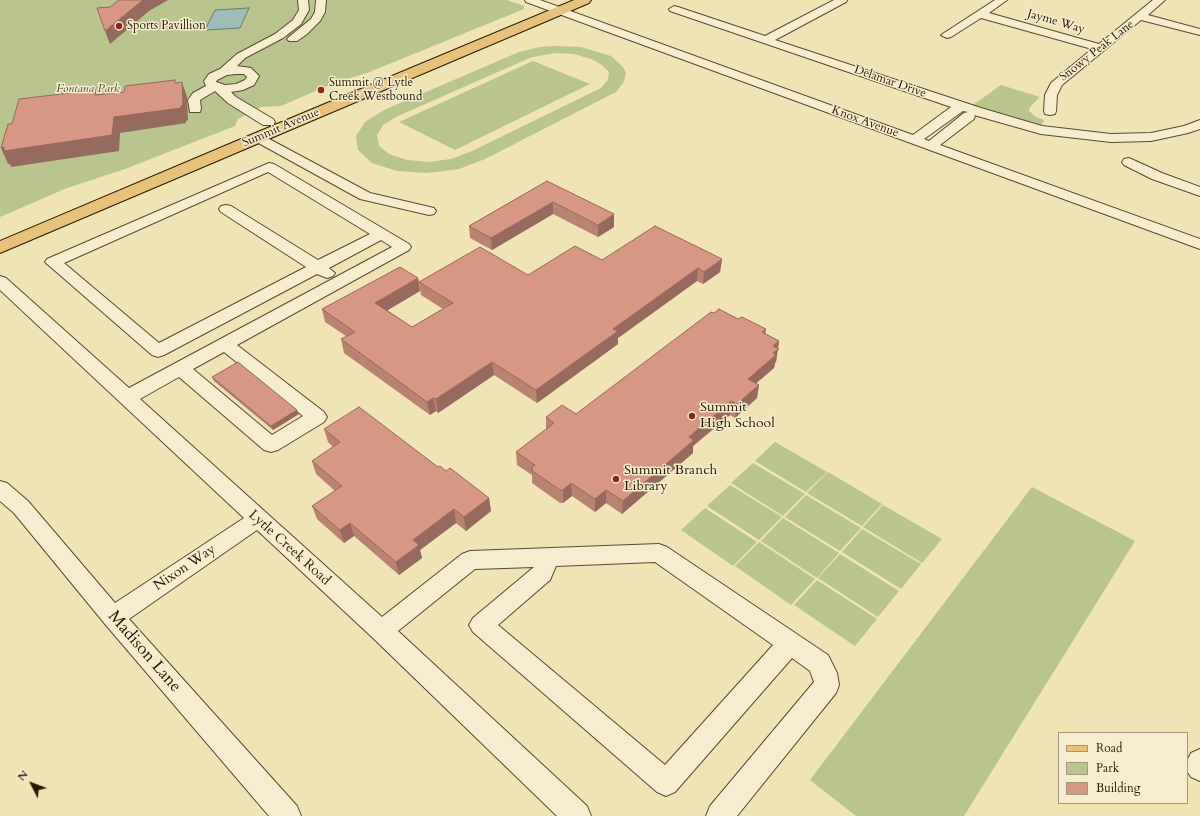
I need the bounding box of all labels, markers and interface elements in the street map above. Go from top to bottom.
street label: Jayme Way [1026,7,1086,37]
street label: Snowy Peak Lane [1057,17,1137,85]
place label: Sports Pavillion [127,19,206,33]
marker: Sports Pavillion [114,21,124,31]
street label: Delamar Drive [852,63,928,101]
place label: Summit @ Lytle Creek Westbound [329,76,422,104]
park label: Fontana Park [56,82,120,96]
marker: Summit @ Lytle Creek Westbound [316,85,326,95]
street label: Knox Avenue [829,103,901,141]
street label: Summit Avenue [240,105,322,151]
place label: Summit High School [700,400,775,432]
marker: Summit High School [687,411,697,421]
place label: Summit Branch Library [624,463,717,496]
marker: Summit Branch Library [611,474,621,484]
street label: Lytle Creek Road [245,507,333,589]
street label: Nixon Way [151,541,219,595]
street label: Madison Lane [103,607,185,697]
legend [1058,732,1188,804]
text: Road [1096,740,1122,756]
text: Park [1096,760,1119,776]
north arrow [12,764,52,804]
text: N [14,767,31,784]
text: Building [1096,780,1140,796]

